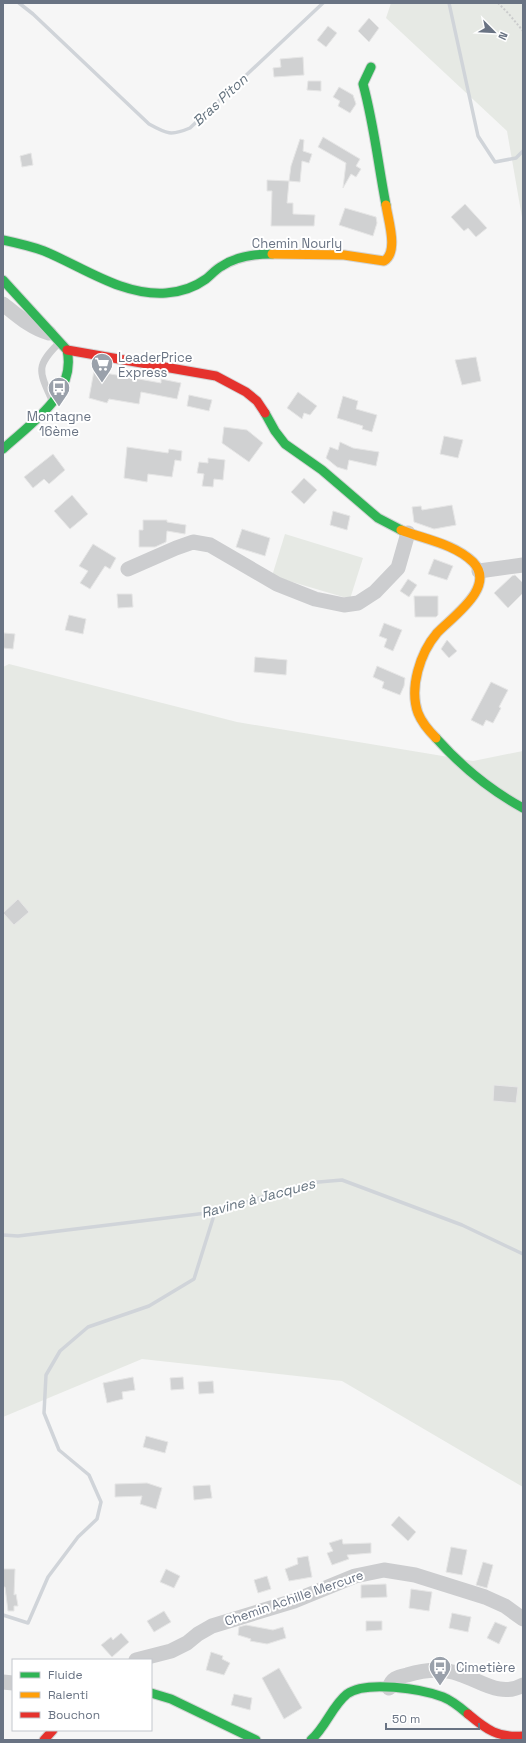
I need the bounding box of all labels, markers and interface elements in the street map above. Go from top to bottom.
north arrow [474,12,514,52]
text: N [495,30,511,42]
water label: Bras Piton [189,70,252,130]
street label: Chemin Nourly [252,235,342,252]
place label: LeaderPrice Express [118,349,192,381]
supermarket icon: LeaderPrice Express [89,351,115,384]
bus stop icon: Montagne 16ème [46,375,72,408]
place label: Montagne 16ème [27,408,91,440]
water label: Ravine à Jacques [199,1174,317,1222]
street label: Chemin Achille Mercure [222,1566,366,1630]
bus stop icon: Cimetière [427,1654,453,1687]
legend [12,1659,152,1731]
place label: Cimetière [456,1659,515,1676]
text: Fluide [48,1667,83,1683]
text: Ralenti [48,1687,88,1703]
scale bar [386,1705,479,1731]
text: Bouchon [48,1707,100,1723]
text: 50 m [392,1711,420,1727]

